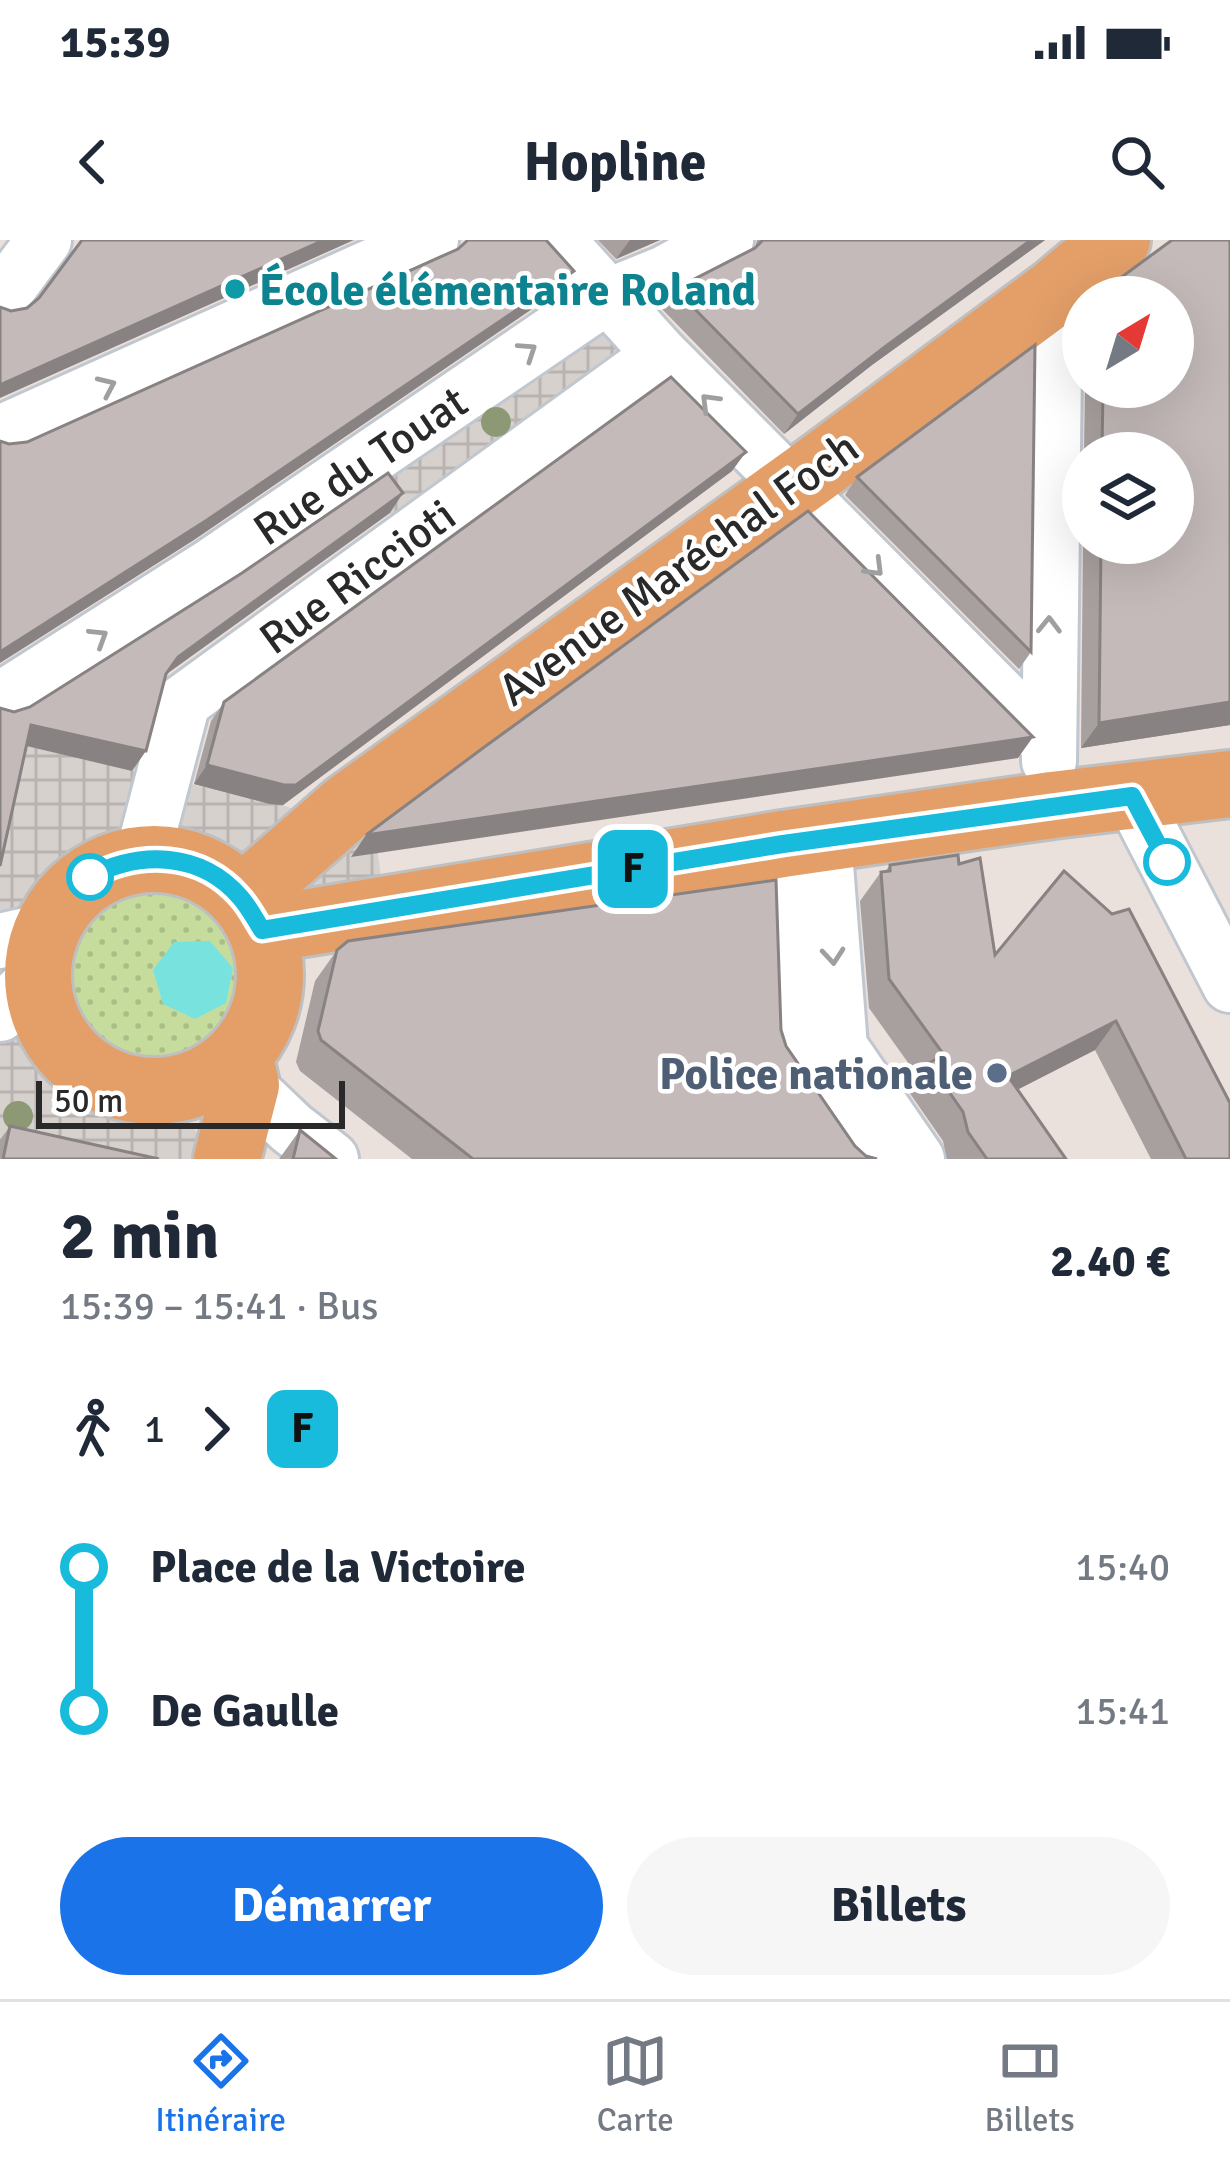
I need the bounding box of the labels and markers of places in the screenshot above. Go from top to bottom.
place label: École élémentaire Roland [259,262,756,318]
marker: École élémentaire Roland [222,276,248,302]
unlabelled marker [1145,840,1189,884]
unlabelled marker [68,855,112,899]
place label: Police nationale [659,1047,973,1102]
marker: Police nationale [984,1060,1010,1086]

